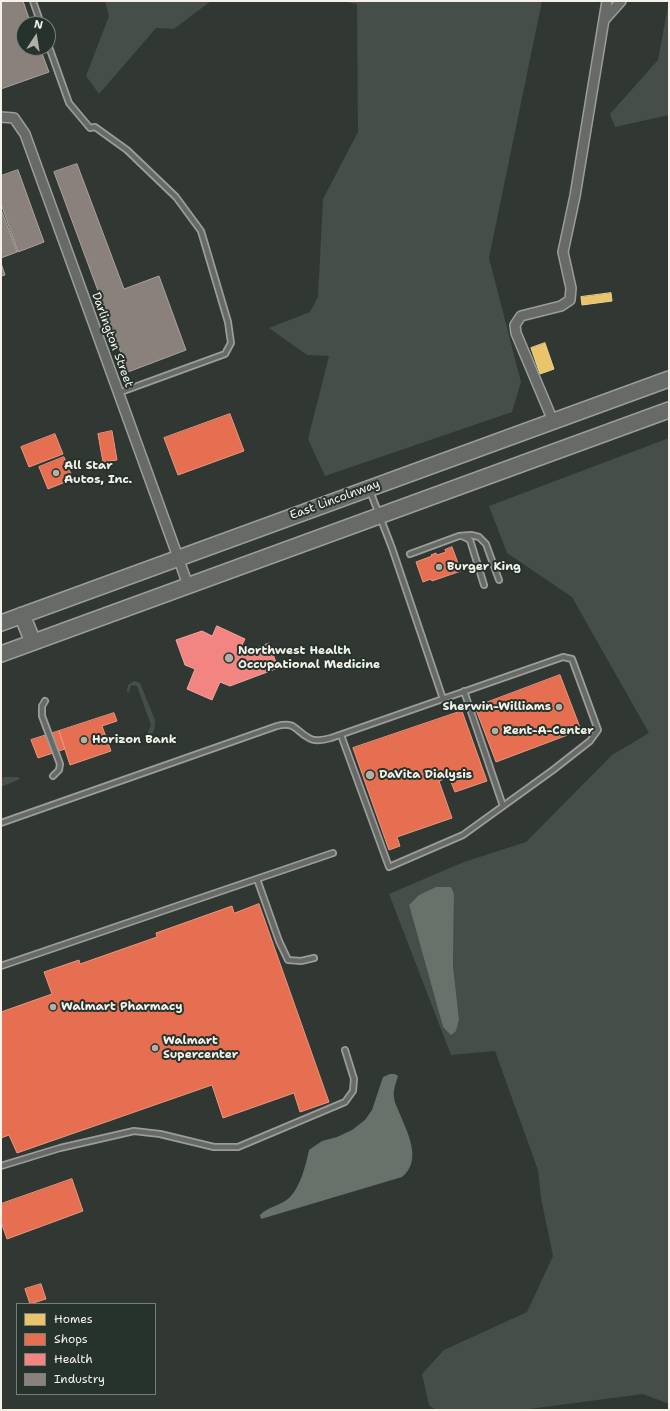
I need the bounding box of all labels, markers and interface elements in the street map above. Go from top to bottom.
north arrow [16,16,56,56]
text: N [33,17,44,33]
street label: Darlington Street [88,290,136,390]
place label: All Star Autos, Inc. [64,459,132,487]
marker: All Star Autos, Inc. [51,468,61,478]
street label: East Lincolnway [288,477,382,523]
place label: Burger King [447,560,521,574]
marker: Burger King [434,562,444,572]
place label: Northwest Health Occupational Medicine [238,644,380,672]
marker: Northwest Health Occupational Medicine [223,652,235,664]
place label: Sherwin-Williams [442,700,551,714]
marker: Sherwin-Williams [554,702,564,712]
place label: Rent-A-Center [503,724,594,738]
marker: Rent-A-Center [490,726,500,736]
place label: Horizon Bank [92,733,177,747]
marker: Horizon Bank [79,735,89,745]
place label: DaVita Dialysis [379,768,472,782]
marker: DaVita Dialysis [364,769,376,781]
place label: Walmart Pharmacy [61,1000,183,1014]
marker: Walmart Pharmacy [48,1002,58,1012]
place label: Walmart Supercenter [163,1034,238,1062]
marker: Walmart Supercenter [150,1043,160,1053]
legend [16,1303,156,1395]
text: Homes [54,1311,93,1327]
text: Shops [54,1331,88,1347]
text: Health [54,1351,93,1367]
text: Industry [54,1371,105,1387]

